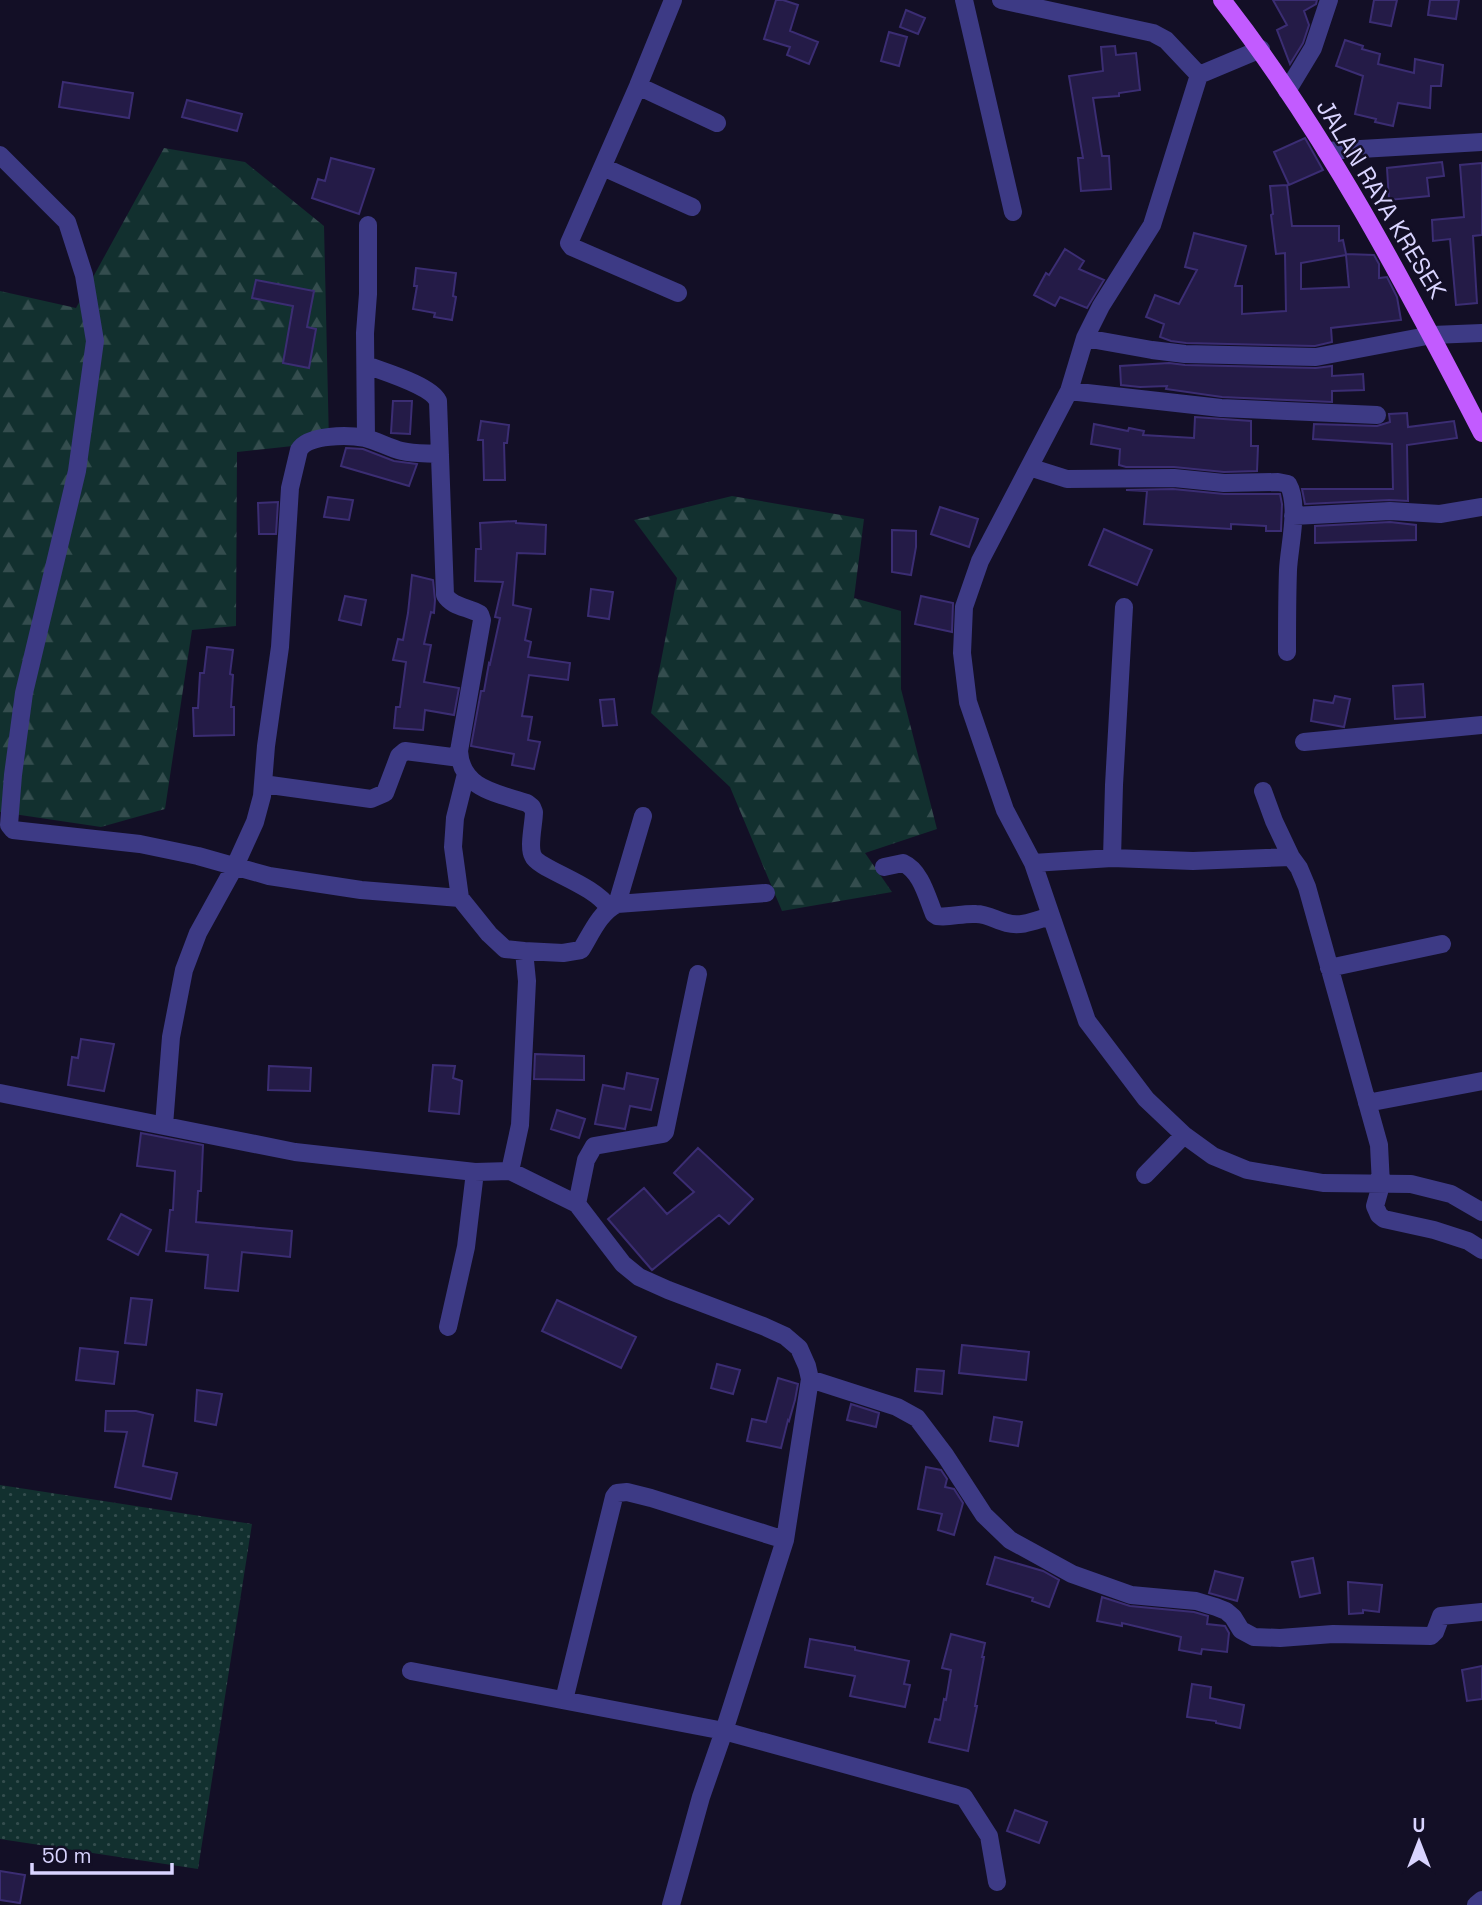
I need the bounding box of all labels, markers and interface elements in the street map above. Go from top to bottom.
street label: JALAN RAYA KRESEK [1310,93,1453,304]
north arrow [1384,1807,1454,1877]
text: U [1413,1813,1425,1838]
scale bar [32,1832,172,1876]
text: 50 m [42,1842,92,1869]

